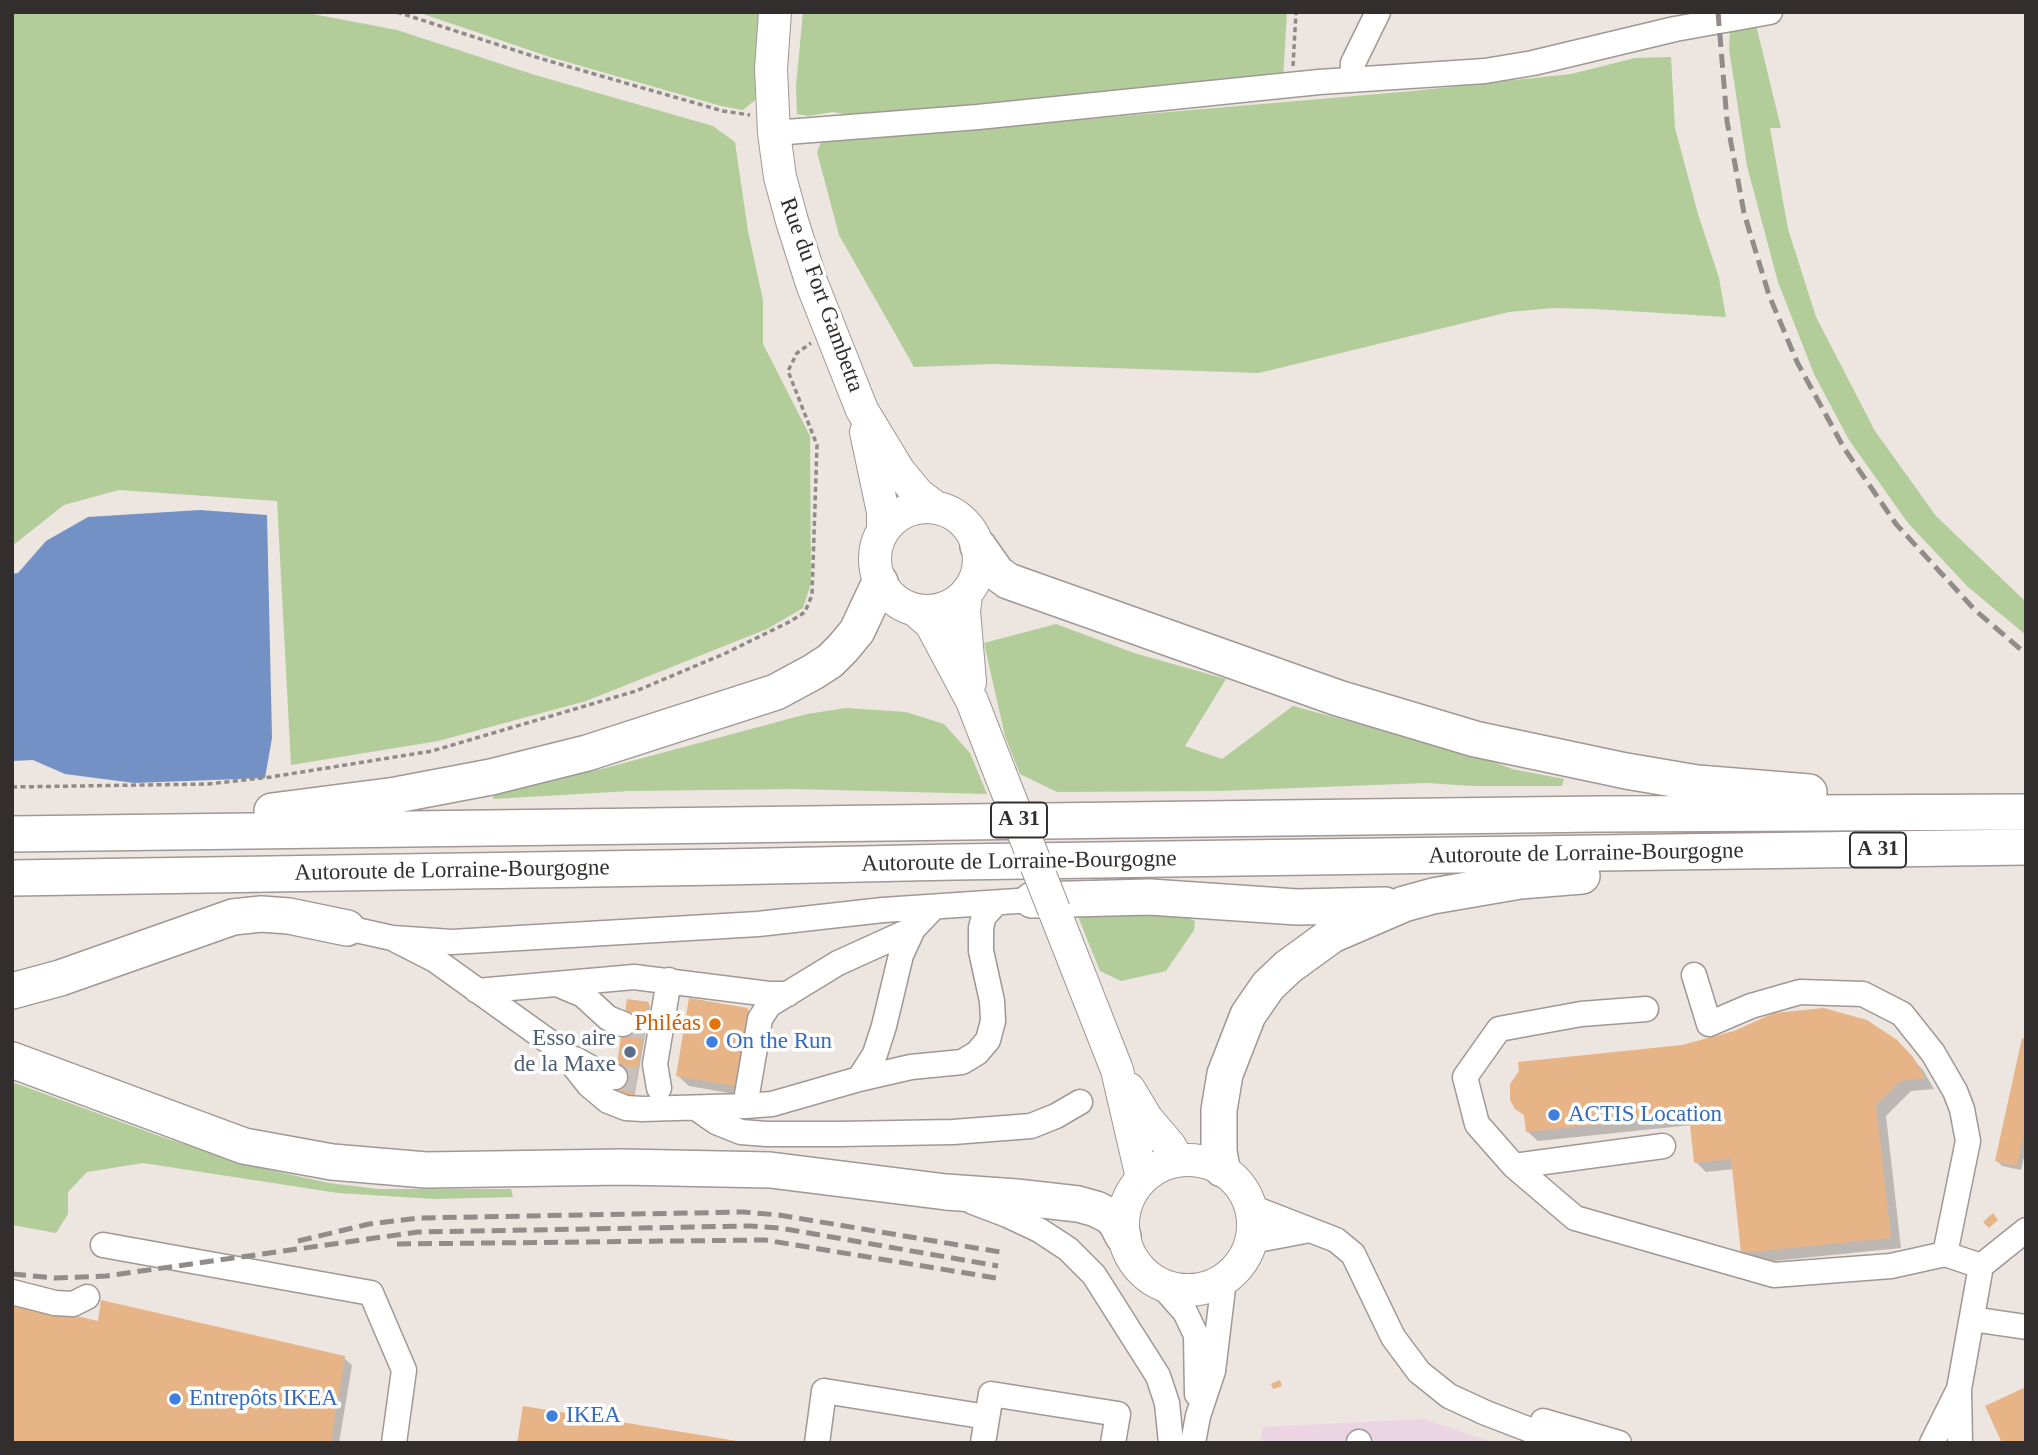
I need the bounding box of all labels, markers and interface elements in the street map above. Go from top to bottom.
street label: Rue du Fort Gambetta [773,194,869,396]
road number: A 31 [991,802,1047,838]
road number: A 31 [1850,832,1906,868]
street label: Autoroute de Lorraine-Bourgogne [1428,837,1744,871]
street label: Autoroute de Lorraine-Bourgogne [861,845,1177,879]
street label: Autoroute de Lorraine-Bourgogne [294,854,610,888]
place label: Philéas [635,1010,701,1038]
marker: Philéas [707,1016,723,1032]
place label: Esso aire de la Maxe [514,1025,616,1079]
place label: On the Run [726,1028,832,1056]
marker: On the Run [704,1034,720,1050]
marker: Esso aire de la Maxe [622,1044,638,1060]
place label: ACTIS Location [1568,1101,1722,1129]
marker: ACTIS Location [1546,1107,1562,1123]
place label: Entrepôts IKEA [189,1385,338,1413]
marker: Entrepôts IKEA [167,1391,183,1407]
place label: IKEA [566,1402,621,1430]
marker: IKEA [544,1408,560,1424]

